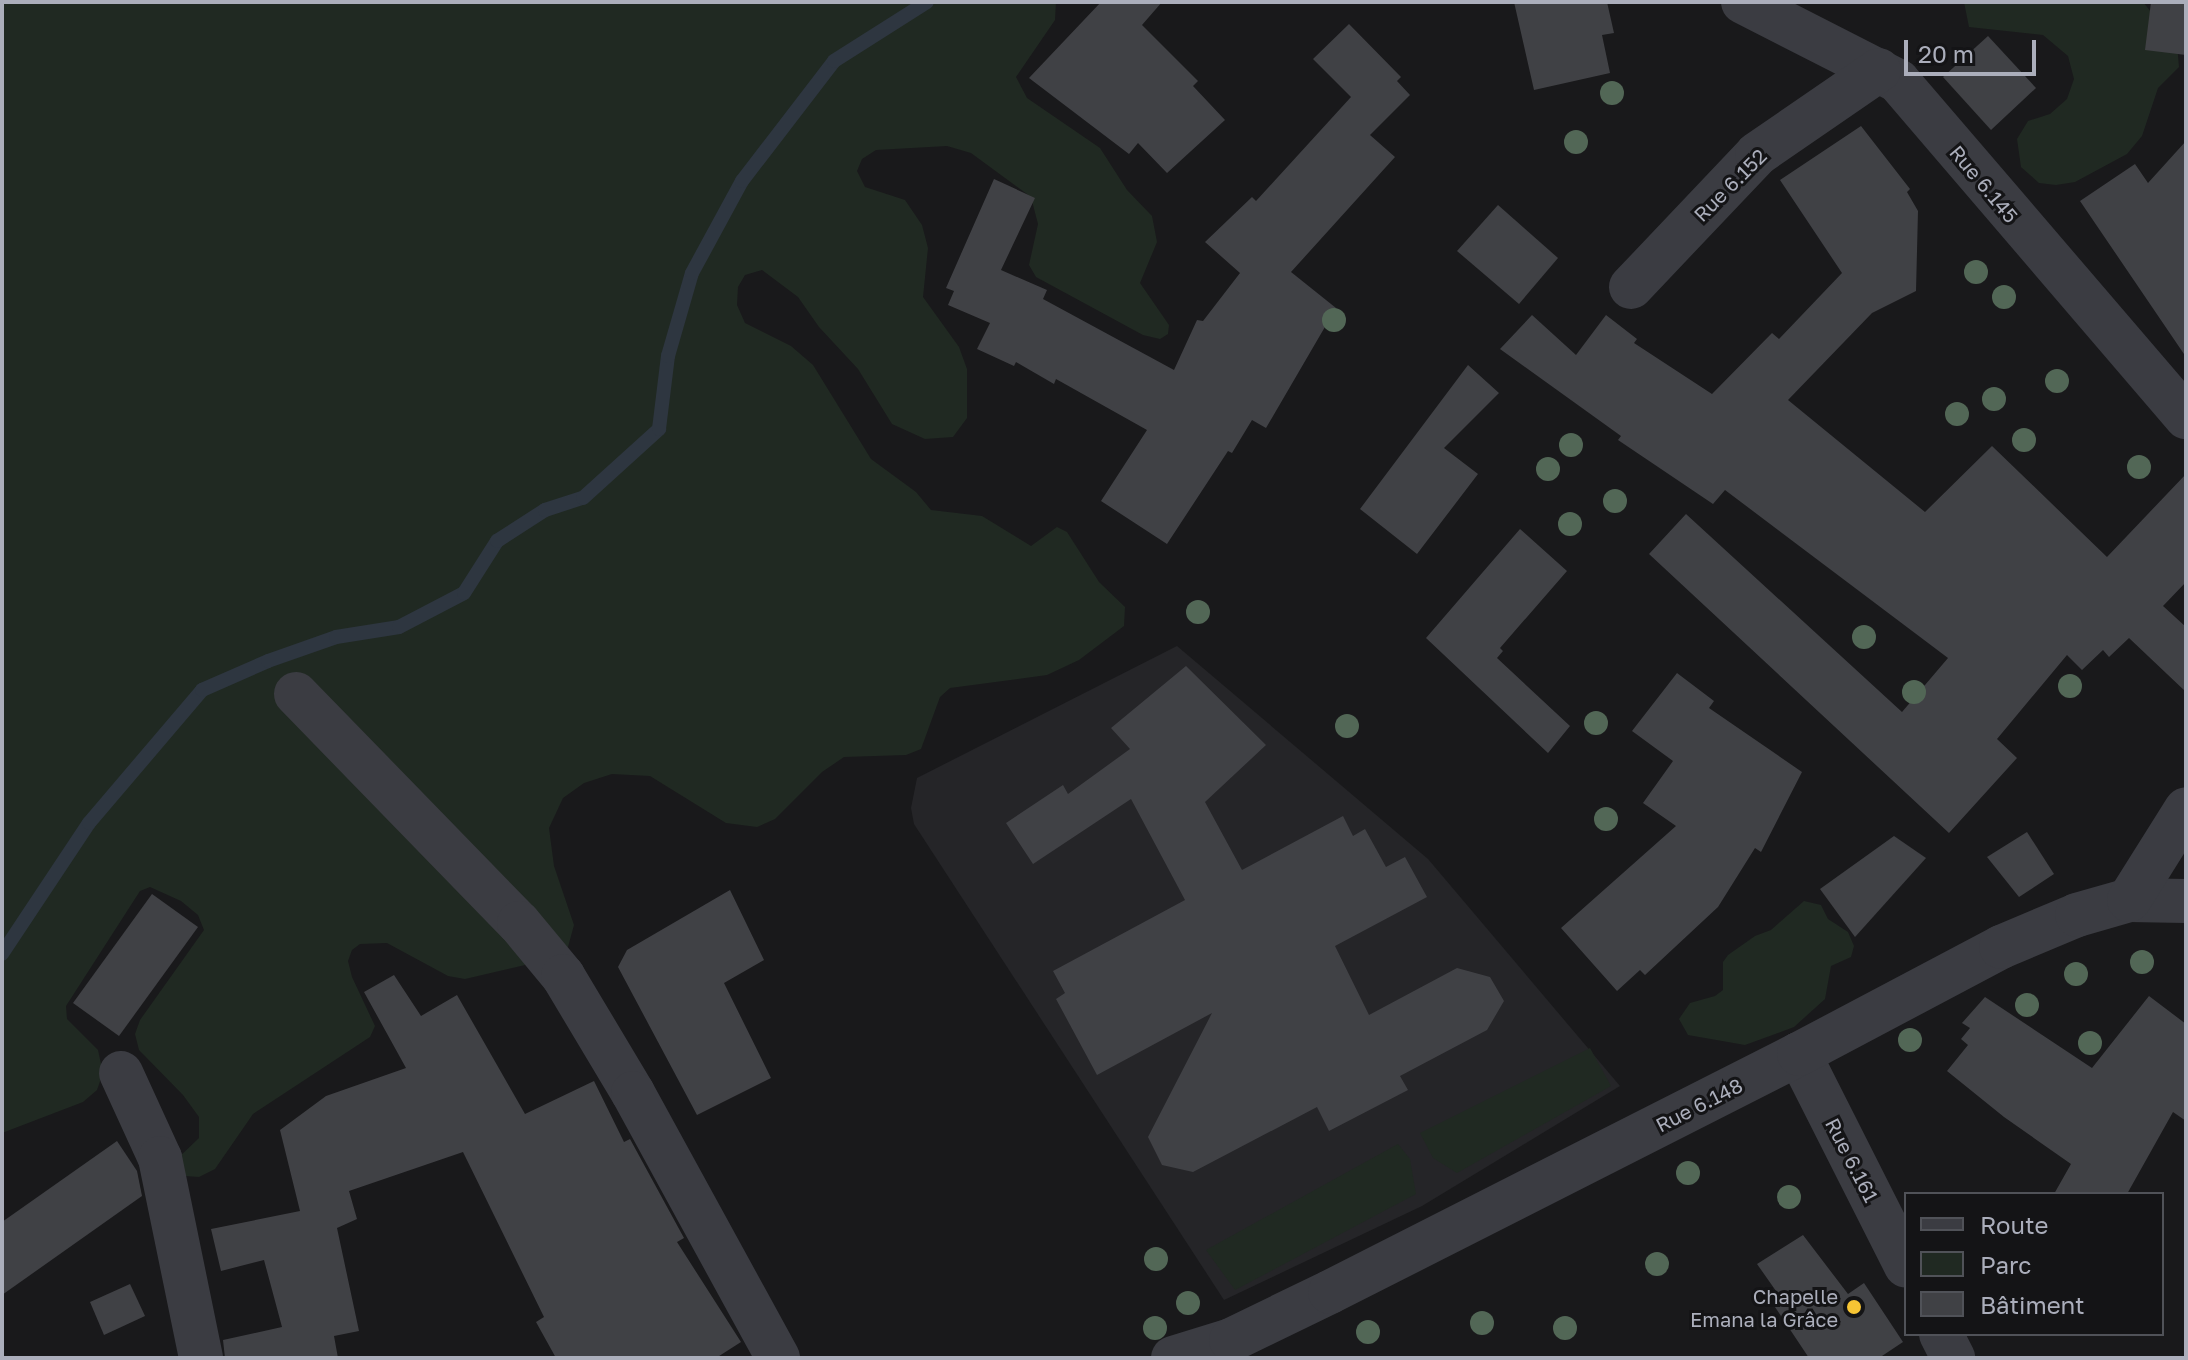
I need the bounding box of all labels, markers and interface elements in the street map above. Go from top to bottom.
scale bar [1908,24,2040,74]
text: 20 m [1918,39,1974,68]
street label: Rue 6.145 [1945,140,2023,228]
street label: Rue 6.152 [1689,144,1771,226]
street label: Rue 6.148 [1652,1073,1746,1137]
street label: Rue 6.161 [1821,1114,1883,1206]
legend [1904,1192,2164,1336]
text: Route [1980,1210,2049,1239]
text: Parc [1980,1250,2031,1279]
place label: Chapelle Emana la Grâce [1690,1284,1838,1331]
text: Bâtiment [1980,1290,2085,1319]
marker: Chapelle Emana la Grâce [1845,1298,1863,1316]

